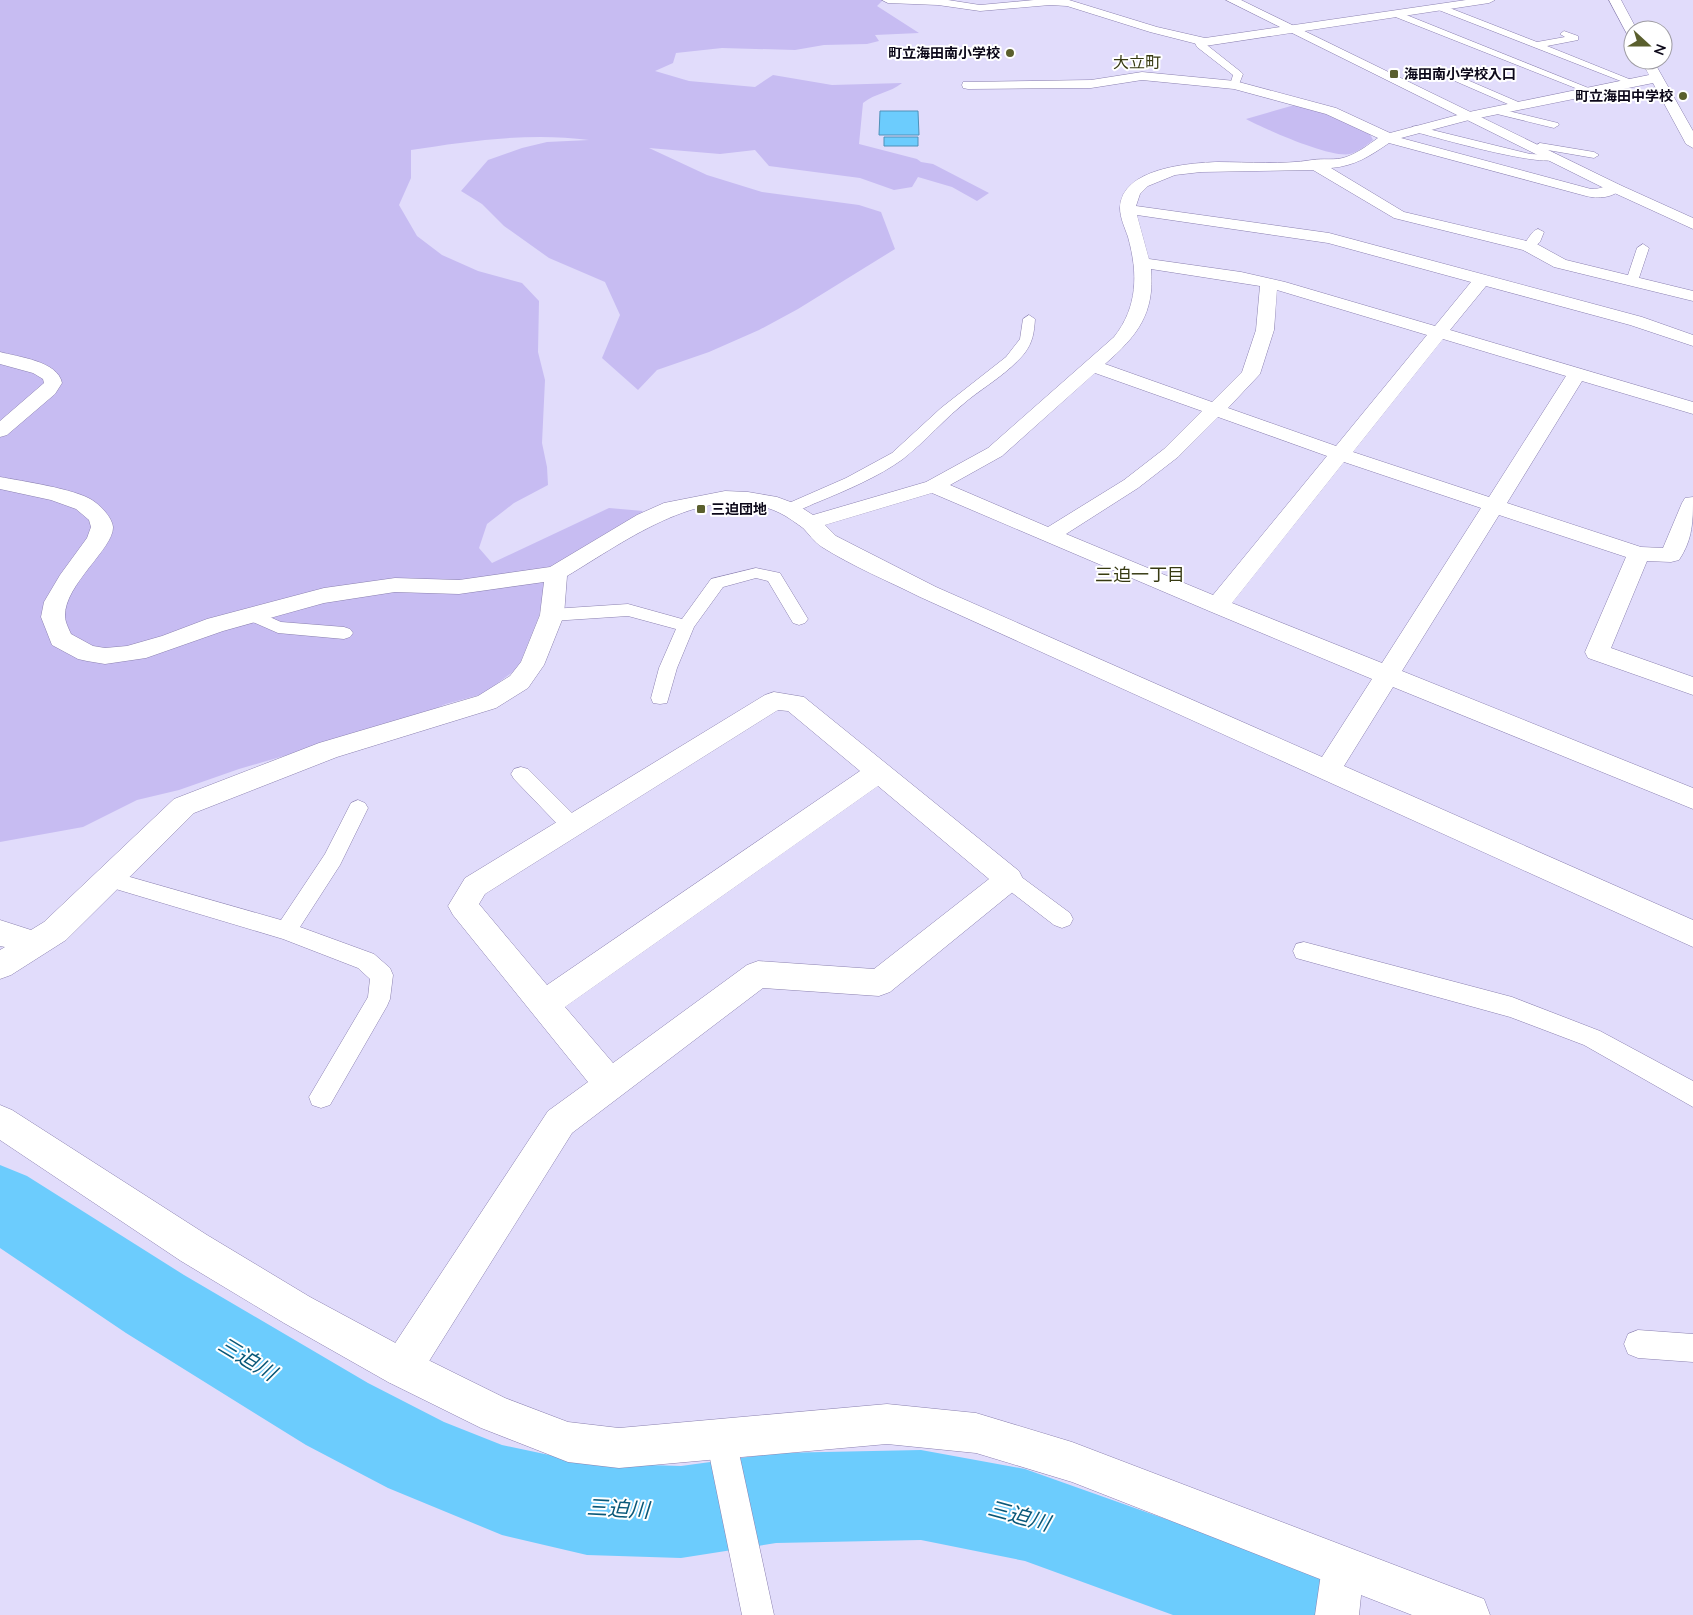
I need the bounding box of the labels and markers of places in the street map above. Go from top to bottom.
place label: 町立海田南小学校 [888,44,1000,63]
marker: 町立海田南小学校 [1004,47,1016,59]
place label: 海田南小学校入口 [1404,65,1516,84]
marker: 海田南小学校入口 [1388,68,1400,80]
place label: 町立海田中学校 [1575,87,1673,106]
marker: 町立海田中学校 [1677,90,1689,102]
place label: 三迫団地 [711,500,767,519]
marker: 三迫団地 [695,503,707,515]

